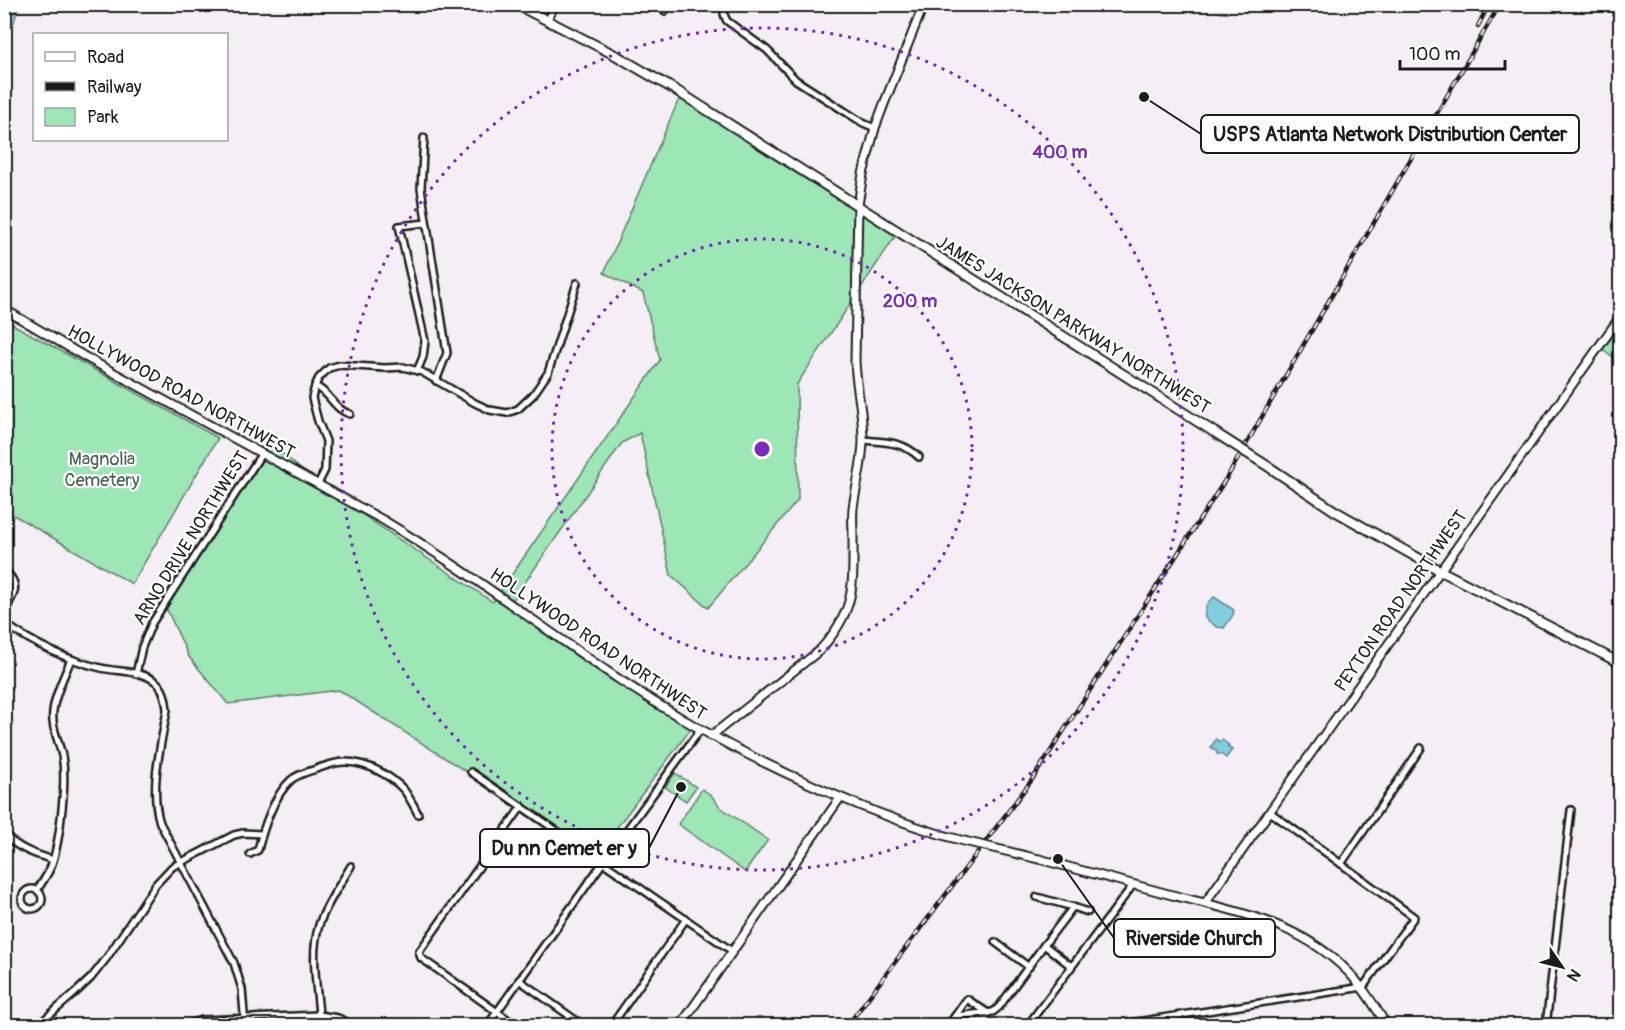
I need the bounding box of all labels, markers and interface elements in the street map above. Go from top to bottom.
legend [33,33,228,141]
scale bar [1400,33,1505,71]
text: 100 m [1409,43,1461,66]
text: Road [87,46,124,69]
text: Railway [87,76,142,99]
text: Park [87,106,119,129]
callout: USPS Atlanta Network Distribution Center [1201,115,1579,153]
text: USPS Atlanta Network Distribution Center [1213,122,1568,147]
text: 400 m [1033,141,1087,164]
street label: JAMES JACKSON PARKWAY NORTHWEST [932,231,1214,419]
text: 200 m [883,290,937,313]
street label: HOLLYWOOD ROAD NORTHWEST [63,320,299,464]
centre of rings [752,439,772,459]
street label: ARNO DRIVE NORTHWEST [128,447,254,629]
park label: Magnolia Cemetery [65,448,140,492]
street label: PEYTON ROAD NORTHWEST [1329,506,1473,696]
street label: HOLLYWOOD ROAD NORTHWEST [485,563,711,725]
callout: Du nn Cemet er y [480,829,649,867]
text: Du nn Cemet er y [491,836,637,861]
callout: Riverside Church [1114,919,1275,957]
text: Riverside Church [1126,926,1262,951]
north arrow [1532,937,1592,997]
text: N [1562,965,1585,985]

